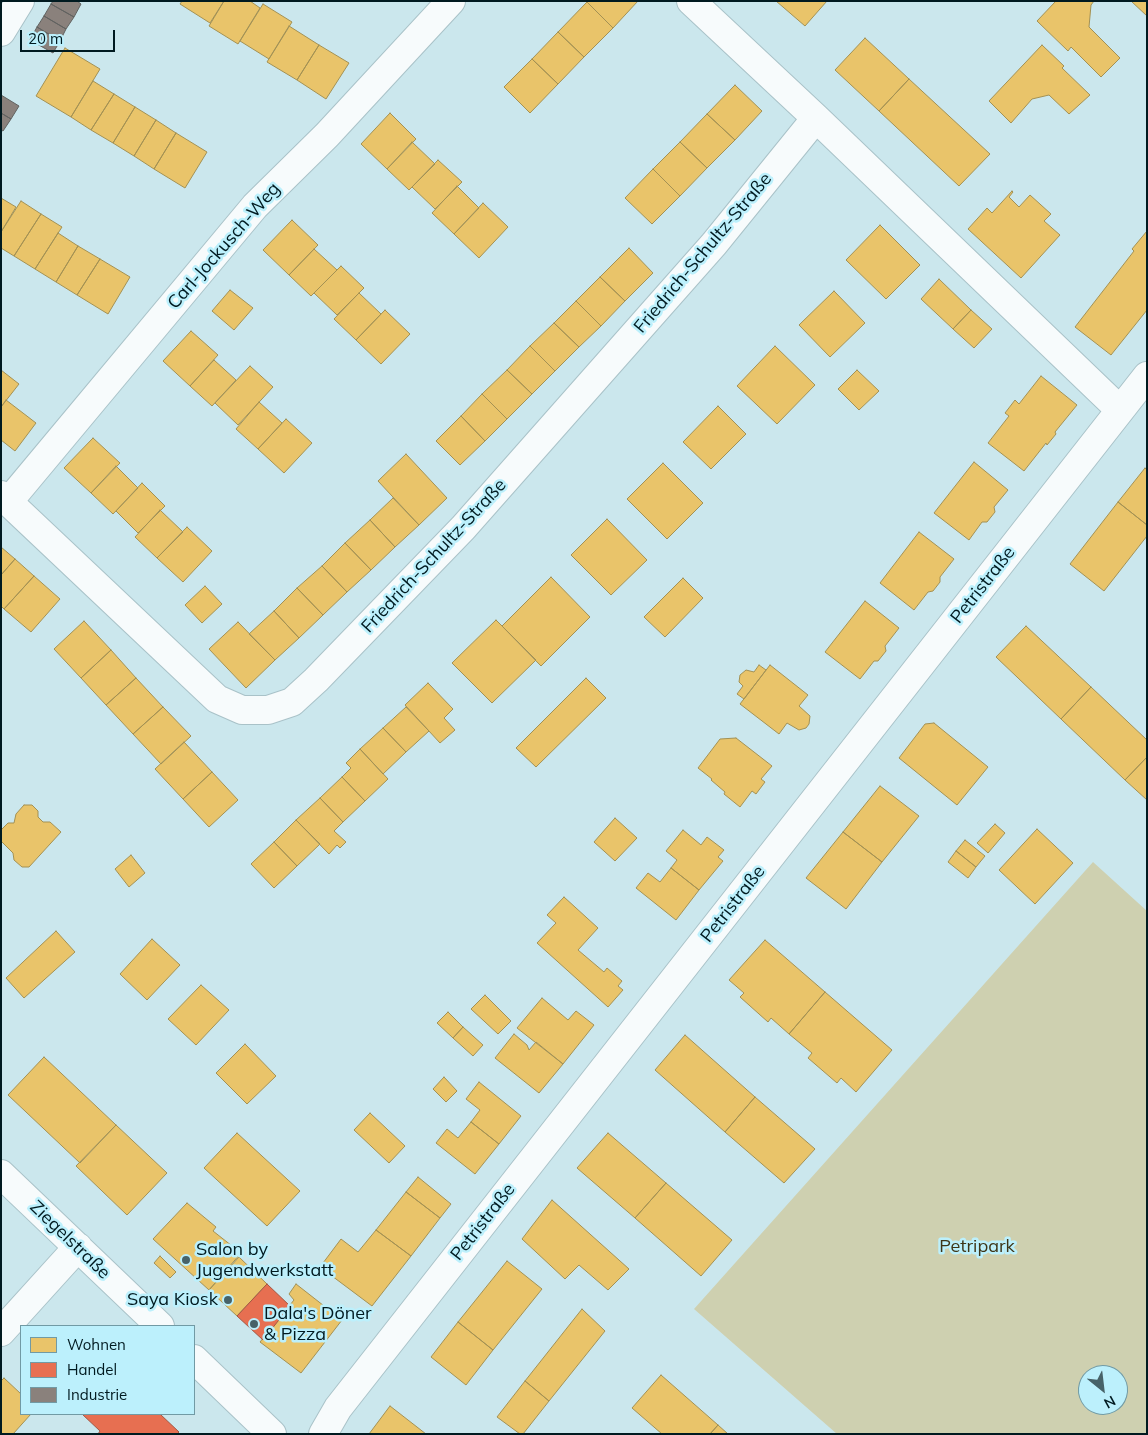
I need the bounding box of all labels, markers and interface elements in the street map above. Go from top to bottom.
scale bar [22,20,118,52]
text: 20 m [28,29,63,48]
street label: Friedrich-Schultz-Straße [630,168,776,338]
street label: Carl-Jockusch-Weg [163,178,285,314]
street label: Friedrich-Schultz-Straße [357,475,511,637]
street label: Petristraße [946,542,1020,628]
street label: Petristraße [696,861,770,947]
street label: Petristraße [446,1179,520,1265]
street label: Ziegelstraße [25,1196,115,1284]
park label: Petripark [939,1236,1015,1258]
place label: Salon by Jugendwerkstatt [196,1239,334,1282]
marker: Salon by Jugendwerkstatt [180,1254,192,1266]
place label: Saya Kiosk [127,1289,218,1311]
marker: Saya Kiosk [222,1294,234,1306]
place label: Dala's Döner & Pizza [264,1303,372,1346]
marker: Dala's Döner & Pizza [248,1318,260,1330]
legend [20,1325,195,1415]
text: Wohnen [67,1335,126,1354]
text: Handel [67,1360,117,1379]
north arrow [1078,1365,1128,1415]
text: Industrie [67,1385,127,1404]
text: N [1101,1392,1119,1413]

